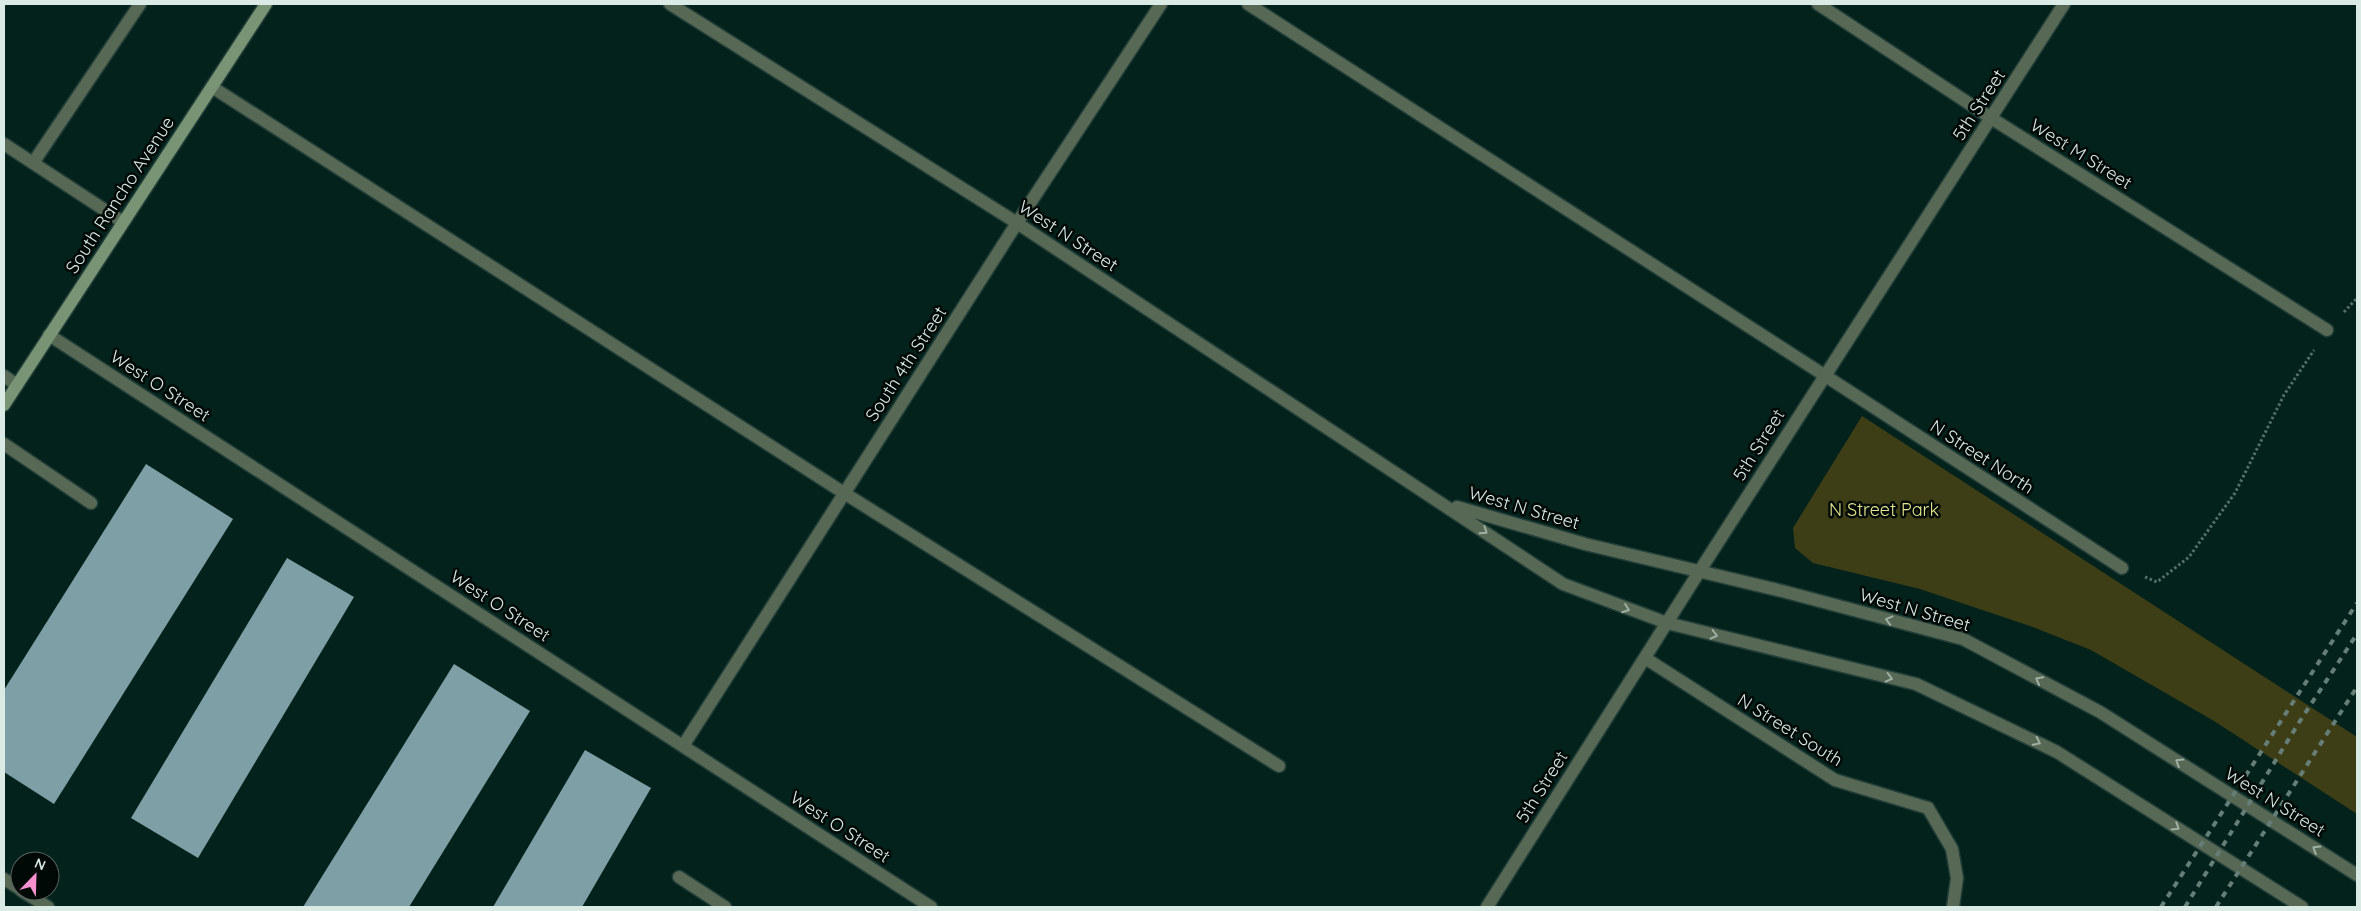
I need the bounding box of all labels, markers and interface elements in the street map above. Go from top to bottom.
street label: 5th Street [1947,65,2010,145]
street label: South Rancho Avenue [60,112,179,278]
street label: West M Street [2026,113,2136,194]
street label: West N Street [1014,195,1122,276]
street label: South 4th Street [860,302,951,426]
street label: West O Street [106,345,215,426]
street label: 5th Street [1728,405,1790,485]
street label: N Street North [1926,414,2039,499]
street label: West N Street [1466,481,1582,534]
park label: N Street Park [1829,498,1939,521]
one-way arrow [1479,524,1488,534]
street label: West O Street [446,565,555,646]
street label: West N Street [1857,583,1973,636]
one-way arrow [1621,603,1630,613]
one-way arrow [1885,615,1893,625]
one-way arrow [1709,629,1718,640]
one-way arrow [1884,672,1893,683]
one-way arrow [2035,676,2044,686]
street label: N Street South [1733,688,1847,771]
one-way arrow [2032,736,2041,746]
street label: 5th Street [1511,747,1573,827]
one-way arrow [2175,759,2184,768]
street label: West N Street [2221,762,2330,842]
street label: West O Street [786,786,895,867]
one-way arrow [2170,821,2179,830]
one-way arrow [2312,845,2321,855]
north arrow [10,851,60,901]
text: N [32,854,48,874]

